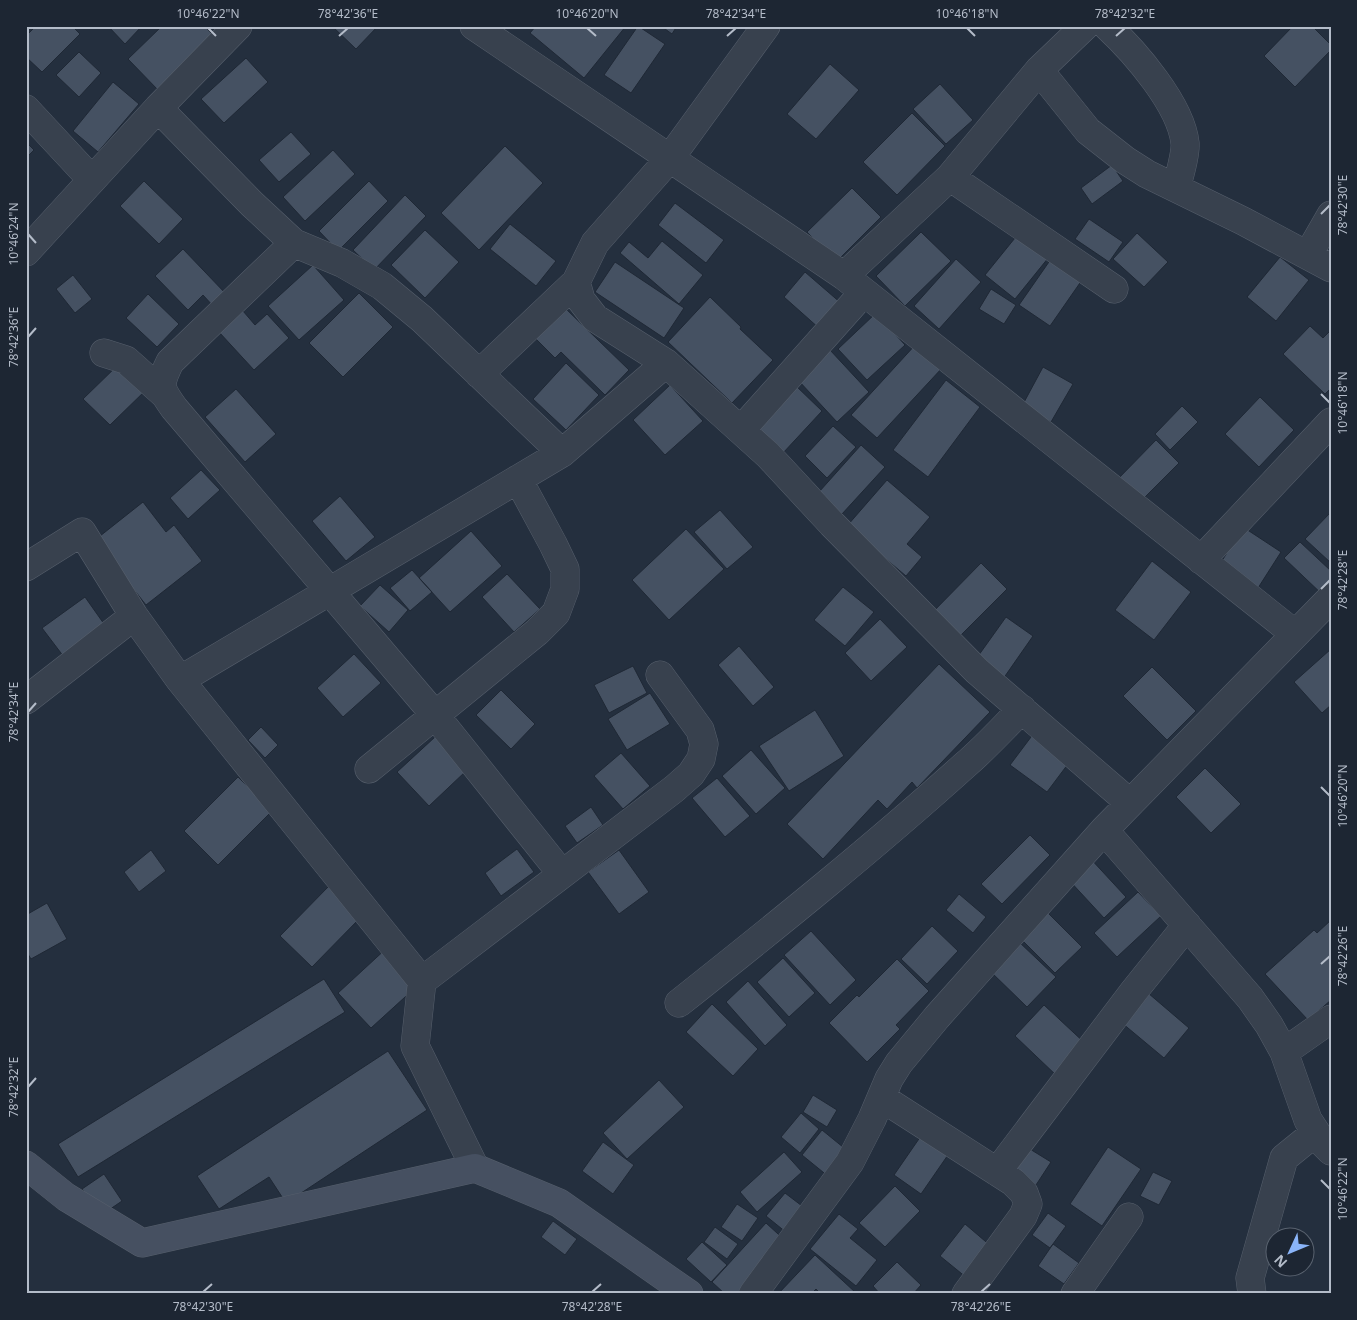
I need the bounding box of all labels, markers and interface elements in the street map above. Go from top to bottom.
text: 10°46'22"N [176,5,240,22]
text: 78°42'36"E [318,5,378,22]
text: 10°46'20"N [555,5,619,22]
text: 78°42'34"E [706,5,766,22]
text: 10°46'18"N [935,5,999,22]
text: 78°42'32"E [1095,5,1155,22]
text: 78°42'30"E [1334,175,1351,235]
text: 10°46'24"N [5,202,22,266]
text: 78°42'36"E [5,307,22,367]
text: 10°46'18"N [1334,371,1351,435]
text: 78°42'28"E [1334,550,1351,610]
text: 78°42'34"E [5,682,22,742]
text: 10°46'20"N [1334,764,1351,828]
text: 78°42'26"E [1334,926,1351,986]
text: 78°42'32"E [5,1057,22,1117]
text: 10°46'22"N [1334,1157,1351,1221]
north arrow [1264,1228,1314,1278]
text: N [1269,1251,1291,1272]
text: 78°42'30"E [173,1298,233,1315]
text: 78°42'28"E [562,1298,622,1315]
text: 78°42'26"E [951,1298,1011,1315]

